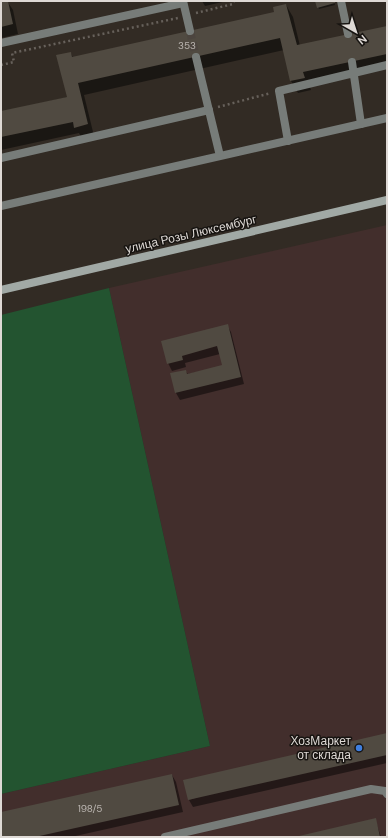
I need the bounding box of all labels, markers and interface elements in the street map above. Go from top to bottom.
north arrow [336,12,376,52]
text: N [355,32,370,48]
house number: 353 [178,39,196,52]
street label: улица Розы Люксембург [124,211,259,257]
place label: ХозМаркет от склада [290,733,352,763]
marker: ХозМаркет от склада [354,743,364,753]
house number: 198/5 [78,802,102,815]

